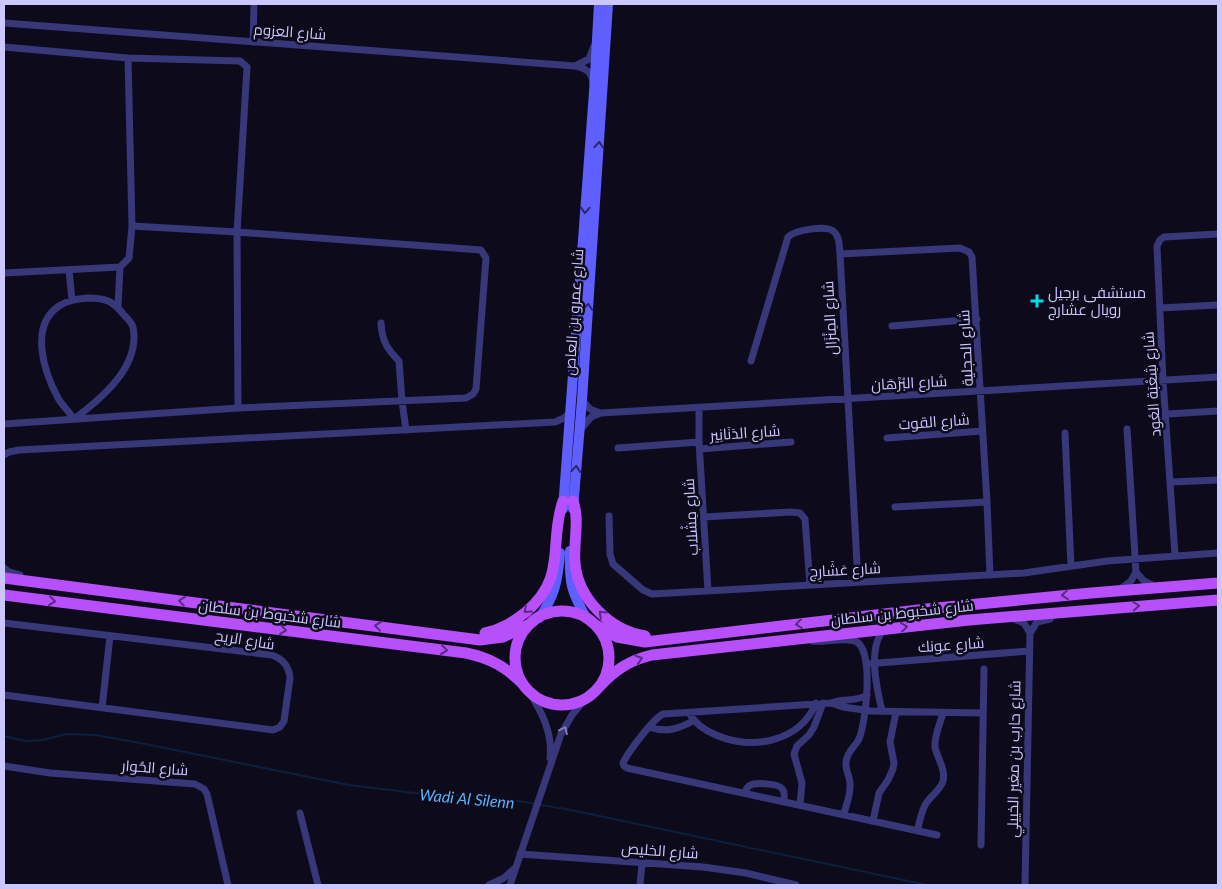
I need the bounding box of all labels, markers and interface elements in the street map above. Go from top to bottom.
street label: شارع العزوم [253,19,327,46]
one-way arrow [594,141,605,149]
one-way arrow [580,206,591,214]
street label: شارع عمرو بن العاص [560,248,589,376]
street label: شارع المِنْزَال [818,280,843,355]
place label: مستشفى برجيل رويال عشارج [1048,283,1146,321]
marker: مستشفى برجيل رويال عشارج [1030,294,1044,308]
one-way arrow [583,303,594,311]
street label: شارع الحجلية [954,309,979,387]
street label: شارع شِعْبَة العُود [1138,331,1167,437]
street label: شارع البُرْهَان [870,371,948,396]
street label: شارع القوت [898,410,970,435]
street label: شارع الدَنَانِير [708,421,781,446]
one-way arrow [570,465,581,473]
street label: شارع مِشْلاب [678,478,704,556]
street label: شارع عَشَارِج [809,558,881,583]
one-way arrow [1061,589,1069,600]
one-way arrow [48,595,56,606]
street label: شارع شخبوط بن سلطان [197,595,342,634]
one-way arrow [178,596,186,607]
street label: شارع شخبوط بن سلطان [830,596,975,631]
one-way arrow [1132,600,1140,611]
one-way arrow [524,604,533,613]
one-way arrow [599,611,608,620]
one-way arrow [795,618,803,629]
one-way arrow [373,621,381,632]
one-way arrow [901,622,909,633]
one-way arrow [279,624,287,635]
street label: شارع الريح [213,625,276,656]
street label: شارع عونك [917,633,985,658]
one-way arrow [440,644,448,655]
one-way arrow [634,655,643,665]
street label: شارع حارب بن مغير الخييلي [1003,680,1027,838]
one-way arrow [557,727,567,736]
street label: شارع الحُوار [120,756,189,781]
water label: Wadi Al Silenn [419,784,515,812]
street label: شارع الخليص [621,838,699,865]

